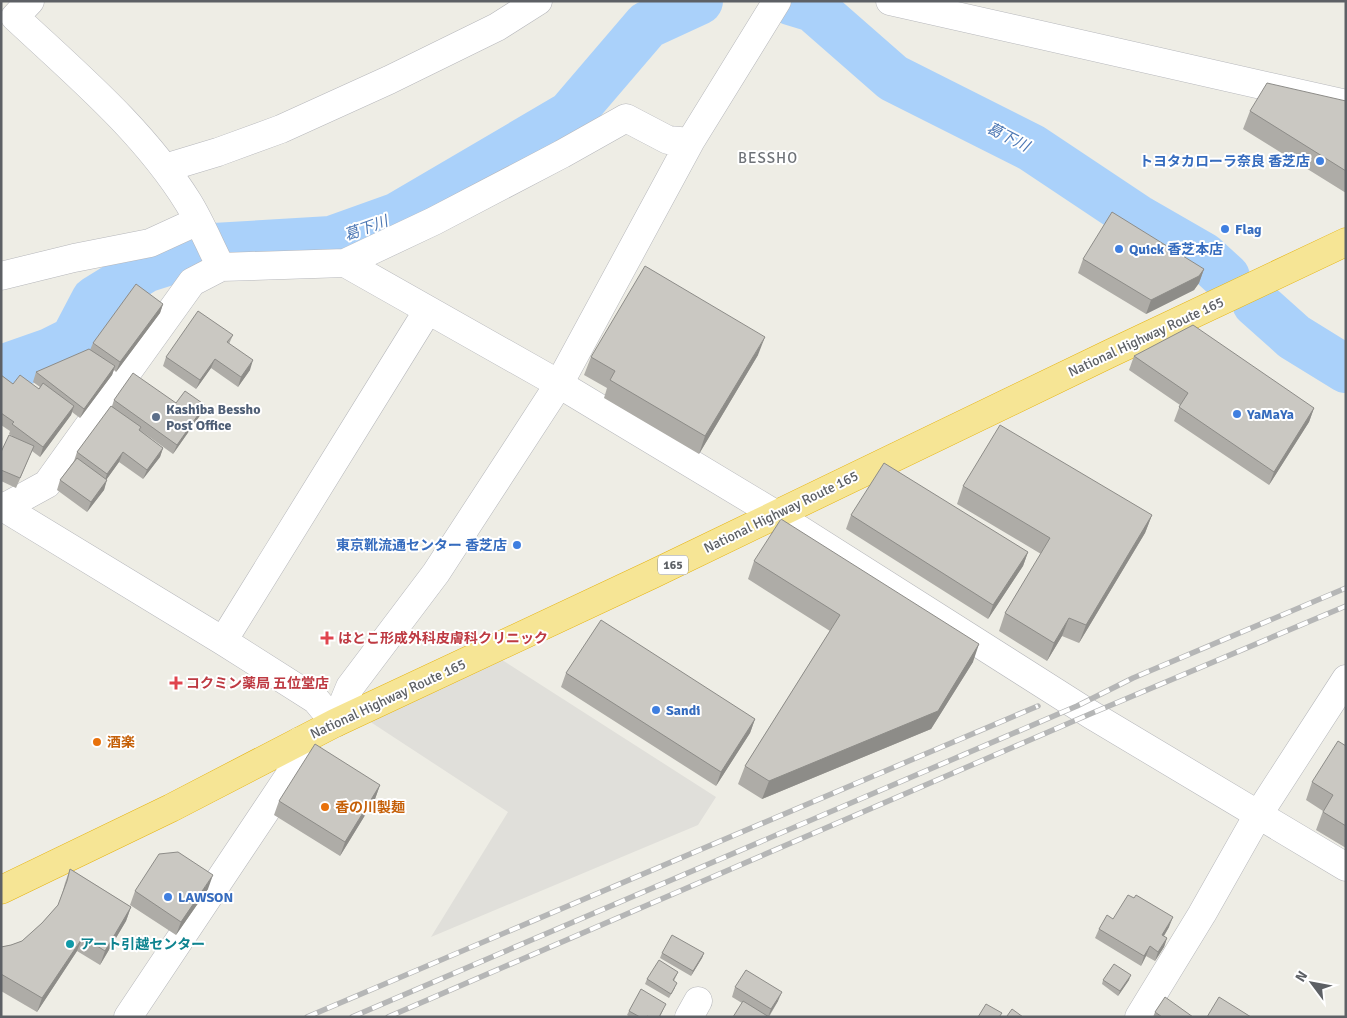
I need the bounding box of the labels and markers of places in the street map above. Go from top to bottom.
place label: トヨタカローラ奈良 香芝店 [1139,153,1310,170]
marker: トヨタカローラ奈良 香芝店 [1314,155,1326,167]
place label: Flag [1235,221,1262,238]
marker: Flag [1219,223,1231,235]
place label: Quick 香芝本店 [1129,241,1223,258]
marker: Quick 香芝本店 [1113,243,1125,255]
place label: Kashiba Bessho Post Office [166,401,260,434]
place label: YaMaYa [1246,406,1294,423]
marker: YaMaYa [1231,408,1243,420]
marker: Kashiba Bessho Post Office [150,411,162,423]
place label: 東京靴流通センター 香芝店 [336,537,507,554]
marker: 東京靴流通センター 香芝店 [511,539,523,551]
place label: はとこ形成外科皮膚科クリニック [338,630,548,647]
marker: はとこ形成外科皮膚科クリニック [320,631,334,645]
place label: コクミン薬局 五位堂店 [186,675,329,692]
marker: コクミン薬局 五位堂店 [170,677,182,689]
place label: Sandi [666,702,700,719]
marker: Sandi [650,704,662,716]
place label: 酒楽 [107,734,135,751]
marker: 酒楽 [91,736,103,748]
place label: 香の川製麺 [335,799,405,816]
marker: 香の川製麺 [319,801,331,813]
place label: LAWSON [178,889,233,906]
marker: LAWSON [162,891,174,903]
place label: アート引越センター [80,936,205,953]
marker: アート引越センター [64,938,76,950]

